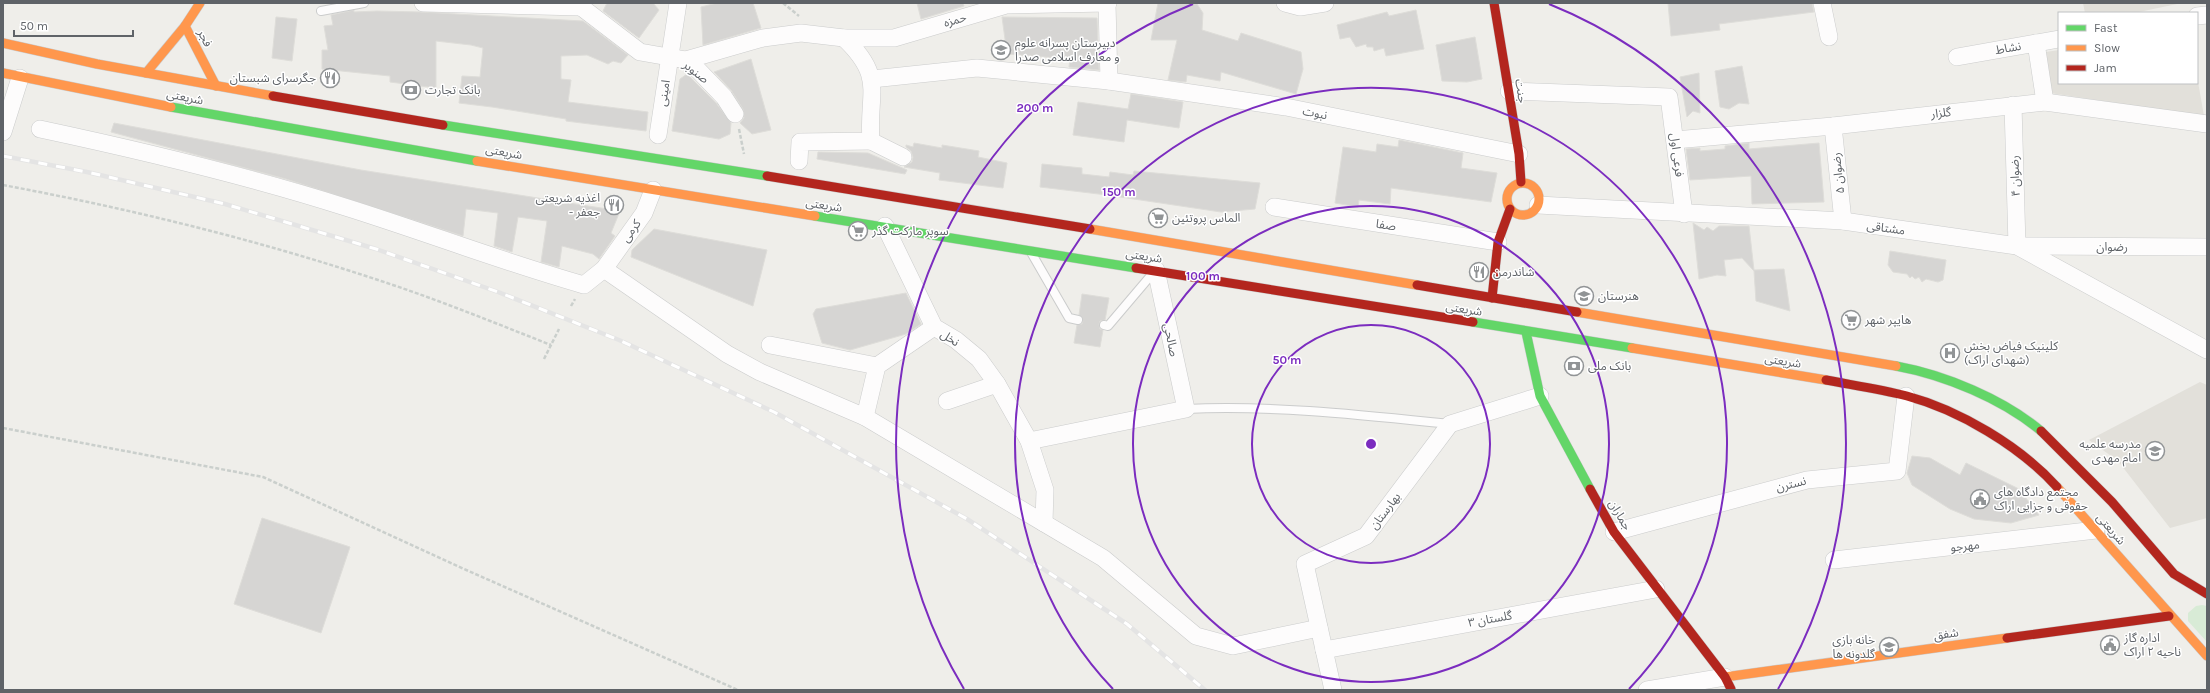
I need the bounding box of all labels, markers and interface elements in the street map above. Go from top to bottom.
street label: حمزه [942,10,968,30]
scale bar [14,12,133,38]
legend [2058,12,2198,84]
text: 50 m [20,19,48,33]
text: Fast [2094,21,2118,35]
street label: فجر [194,26,215,49]
place label: دبیرستان پسرانه علوم و معارف اسلامی صدرا [1015,36,1120,64]
school or university icon: دبیرستان پسرانه علوم و معارف اسلامی صدرا [990,39,1012,61]
street label: نشاط [1994,39,2022,57]
text: Slow [2094,41,2120,55]
street label: صنوبر [680,57,712,86]
text: Jam [2094,61,2117,75]
restaurant icon: جگرسرای شبستان [319,67,341,89]
place label: جگرسرای شبستان [230,71,316,85]
street label: جنت [1512,78,1530,104]
bank icon: بانک تجارت [400,79,422,101]
street label: امینی [655,79,673,107]
place label: بانک تجارت [425,83,481,97]
street label: شریعتی [166,87,204,107]
text: 200 m [1017,101,1053,115]
street label: نبوت [1301,104,1329,122]
street label: گلزار [1929,105,1953,121]
street label: فرعی اول [1667,132,1687,178]
street label: شریعتی [485,142,523,162]
street label: رضوان ۵ [1829,152,1847,194]
street label: رضوان ۴ [2007,155,2023,197]
text: 150 m [1102,185,1136,199]
place label: اغذیه شریعتی - جعفر [536,191,600,219]
restaurant icon: اغذیه شریعتی - جعفر [603,194,625,216]
street label: شریعتی [805,195,843,215]
supermarket icon: الماس پروتئین [1147,207,1169,229]
place label: الماس پروتئین [1172,211,1241,226]
street label: کرمی [618,216,644,245]
street label: صفا [1375,216,1397,234]
street label: مشتاقی [1866,218,1906,238]
supermarket icon: سوپر مارکت گذر [847,220,869,242]
place label: سوپر مارکت گذر [871,224,949,239]
street label: رضوان [2096,240,2128,254]
street label: شریعتی [1125,246,1163,266]
restaurant icon: شاندرمن [1468,261,1490,283]
place label: شاندرمن [1493,265,1535,279]
text: 100 m [1186,269,1220,283]
school or university icon: هنرستان [1573,285,1595,307]
place label: هنرستان [1598,289,1639,303]
street label: شریعتی [1445,299,1483,319]
supermarket icon: هایپر شهر [1840,309,1862,331]
place label: هایپر شهر [1864,313,1911,328]
street label: صالحی [1161,322,1181,358]
street label: نخل [938,327,962,349]
place label: کلینیک فیاض بخش (شهدای اراک) [1964,339,2059,367]
hospital icon: کلینیک فیاض بخش (شهدای اراک) [1939,342,1961,364]
street label: شریعتی [1764,351,1802,371]
text: 50 m [1273,353,1302,367]
bank icon: بانک ملی [1563,355,1585,377]
place label: بانک ملی [1588,359,1631,373]
centre of rings [1364,437,1378,451]
place label: مدرسه علمیه امام مهدی [2079,437,2141,467]
school or university icon: مدرسه علمیه امام مهدی [2144,440,2166,462]
street label: نسترن [1774,473,1808,495]
place label: مجتمع دادگاه های حقوقی و جزایی اراک [1994,485,2088,513]
public building icon: مجتمع دادگاه های حقوقی و جزایی اراک [1969,488,1991,510]
street label: بهارستان [1367,490,1403,532]
street label: جماران [1606,497,1634,533]
street label: شریعتی [2094,510,2128,548]
street label: مهرجو [1950,538,1980,554]
street label: گلستان ۳ [1467,608,1514,630]
street label: شفق [1933,625,1960,644]
place label: اداره گاز ناحیه ۲ اراک [2123,631,2181,659]
place label: خانه بازی گلدونه ها [1832,633,1876,661]
public building icon: اداره گاز ناحیه ۲ اراک [2099,634,2121,656]
school or university icon: خانه بازی گلدونه ها [1878,636,1900,658]

